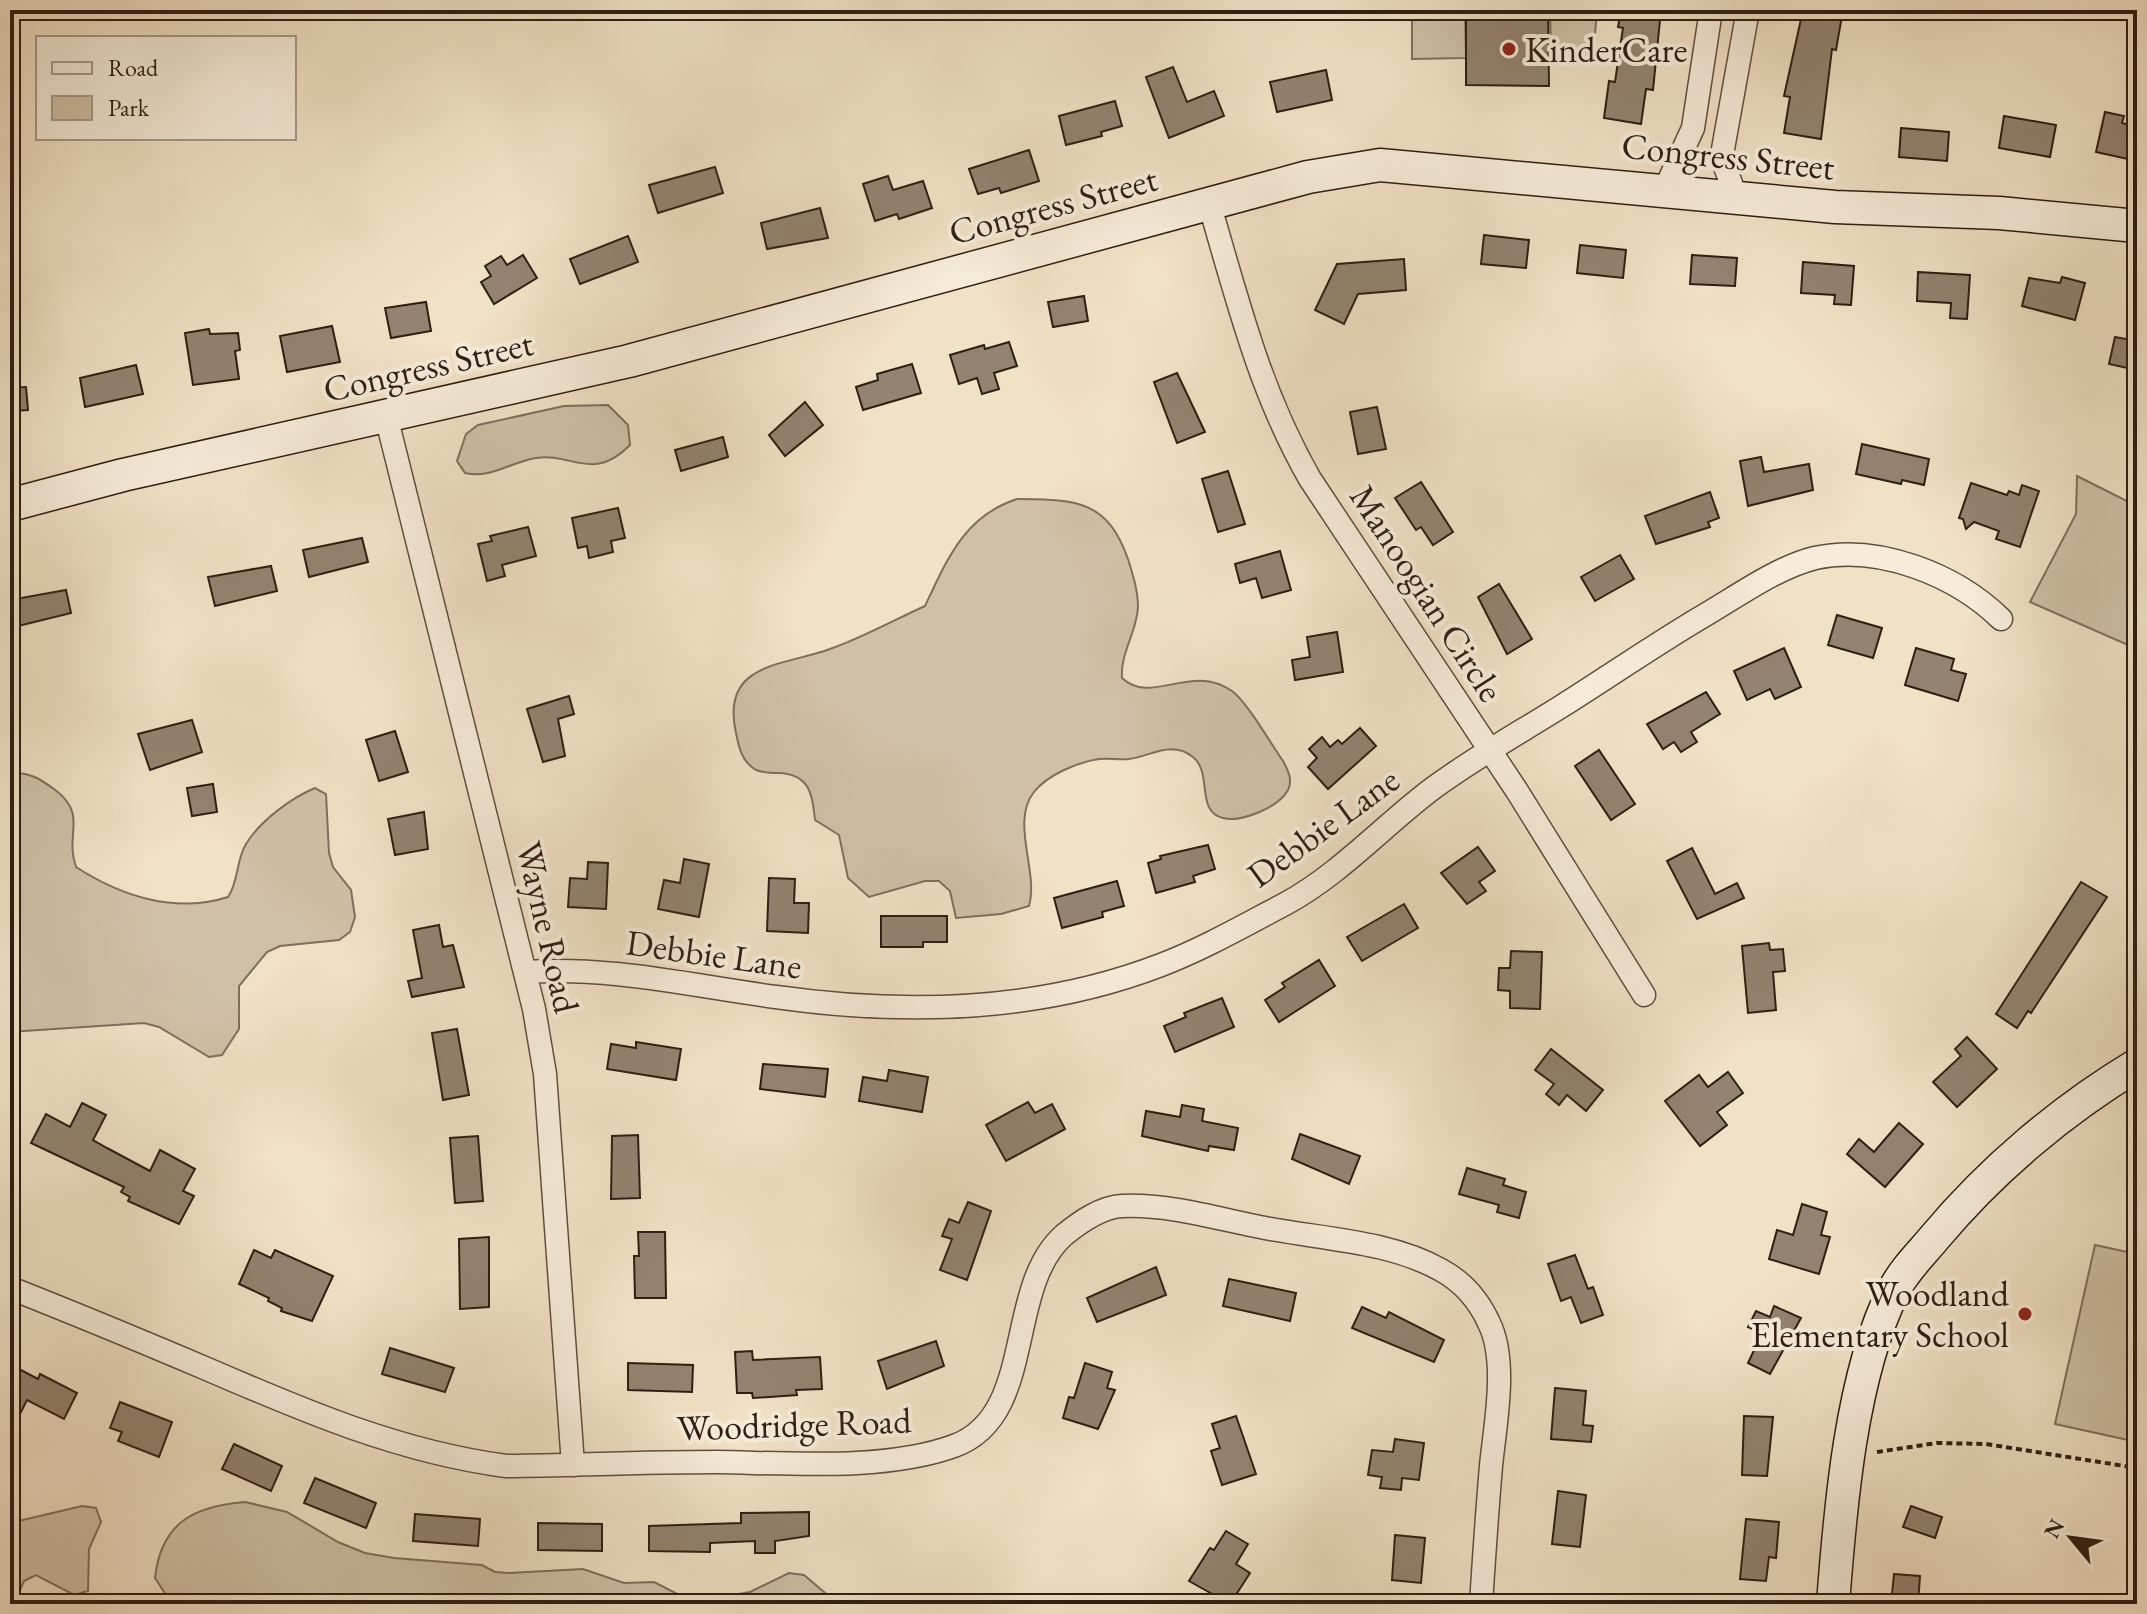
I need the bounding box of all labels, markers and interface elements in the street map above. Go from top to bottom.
place label: KinderCare [1525,26,1688,73]
legend [36,36,296,140]
marker: KinderCare [1500,40,1518,58]
text: Road [108,52,159,83]
text: Park [108,92,150,123]
street label: Congress Street [1619,121,1837,191]
street label: Congress Street [944,154,1163,255]
street label: Congress Street [319,319,538,413]
street label: Manoogian Circle [1339,476,1515,710]
street label: Debbie Lane [1238,756,1408,898]
street label: Wayne Road [505,837,591,1018]
street label: Debbie Lane [623,918,805,990]
place label: Woodland Elementary School [1751,1270,2010,1358]
marker: Woodland Elementary School [2016,1305,2034,1323]
street label: Woodridge Road [676,1396,913,1452]
north arrow [2031,1498,2111,1578]
text: N [2037,1514,2071,1543]

